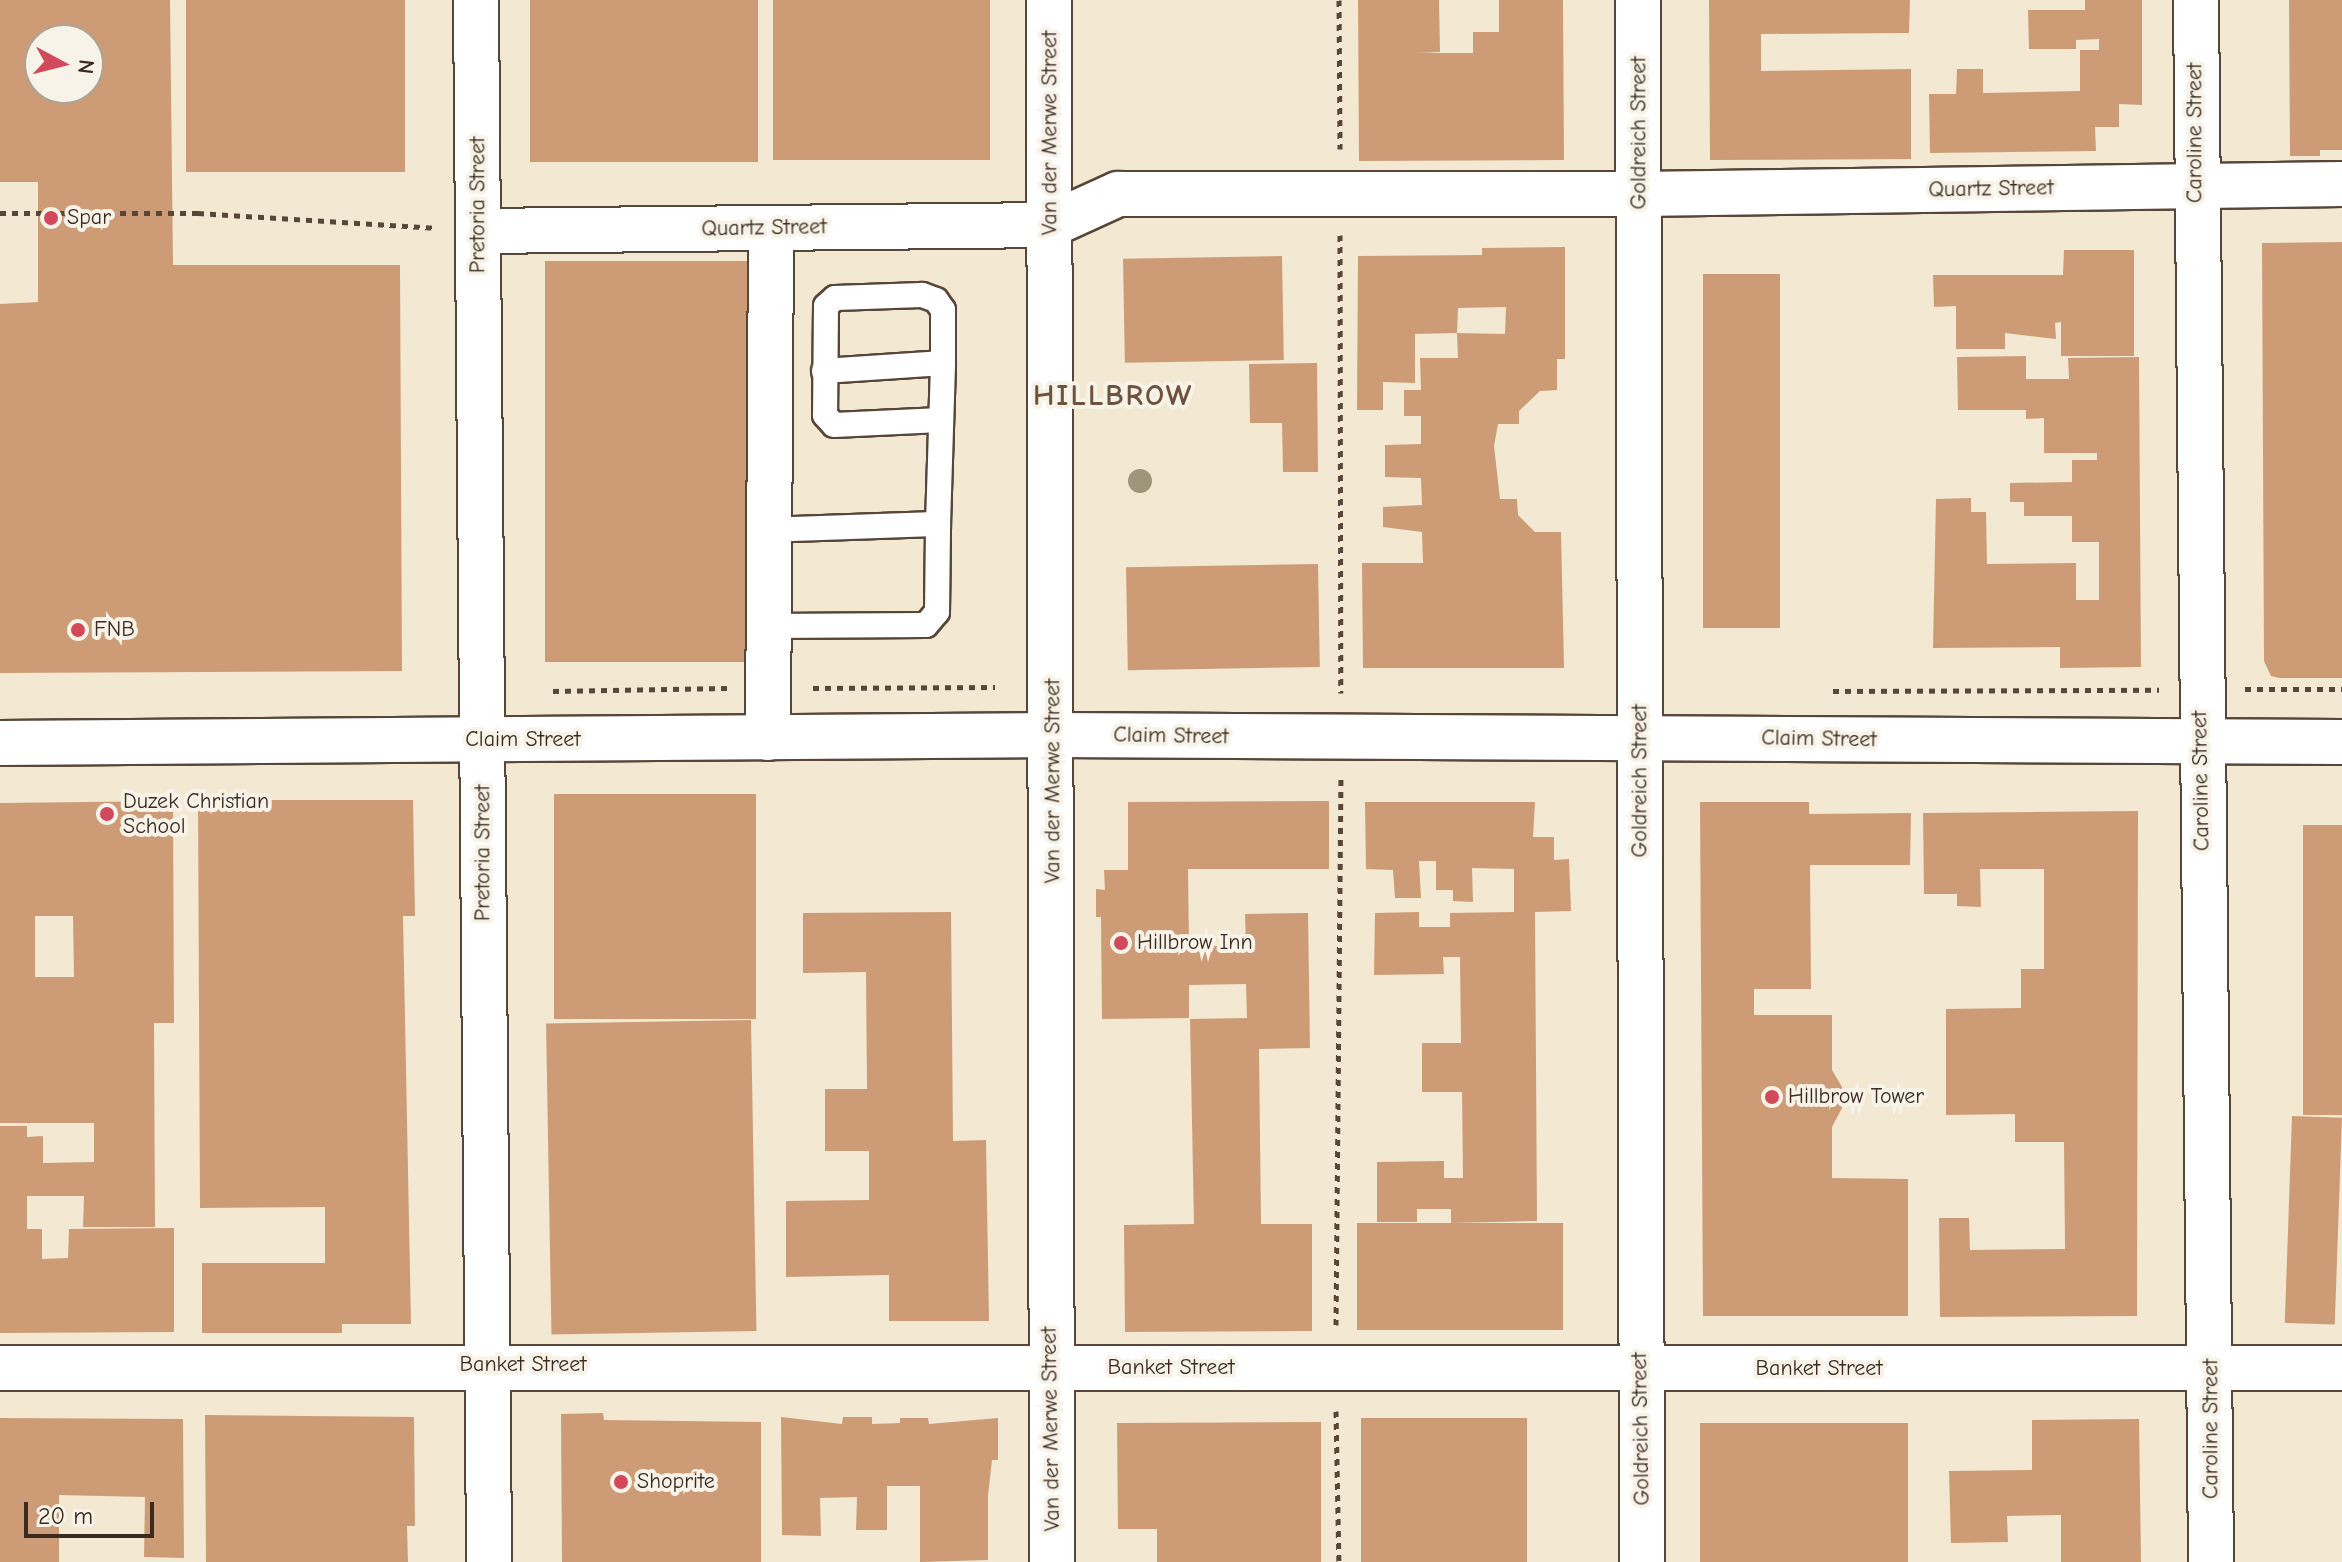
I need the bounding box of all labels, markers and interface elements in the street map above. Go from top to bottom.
north arrow [24,24,104,104]
street label: Van der Merwe Street [1037,31,1063,235]
street label: Goldreich Street [1626,56,1652,210]
text: N [72,58,100,75]
street label: Caroline Street [2182,63,2208,203]
street label: Pretoria Street [465,137,491,273]
street label: Quartz Street [1928,175,2054,203]
place label: Spar [67,205,111,231]
marker: Spar [42,209,60,227]
street label: Quartz Street [701,214,827,242]
district label: HILLBROW [1033,378,1193,414]
place label: FNB [94,617,135,643]
marker: FNB [69,621,87,639]
street label: Van der Merwe Street [1040,679,1066,883]
street label: Goldreich Street [1627,704,1653,858]
street label: Caroline Street [2187,711,2215,851]
street label: Claim Street [1113,722,1229,750]
street label: Claim Street [1761,725,1877,753]
street label: Claim Street [465,727,581,753]
street label: Pretoria Street [470,785,496,921]
place label: Duzek Christian School [123,788,269,840]
marker: Duzek Christian School [98,805,116,823]
place label: Hillbrow Inn [1137,930,1253,956]
marker: Hillbrow Inn [1112,934,1130,952]
place label: Hillbrow Tower [1788,1084,1924,1110]
marker: Hillbrow Tower [1763,1088,1781,1106]
street label: Van der Merwe Street [1036,1326,1066,1532]
street label: Banket Street [459,1352,587,1378]
street label: Goldreich Street [1626,1352,1656,1506]
street label: Banket Street [1107,1355,1235,1381]
street label: Banket Street [1755,1356,1883,1382]
street label: Caroline Street [2198,1359,2224,1499]
place label: Shoprite [637,1469,715,1495]
marker: Shoprite [612,1473,630,1491]
scale bar [28,1486,158,1536]
text: 20 m [38,1502,93,1530]

